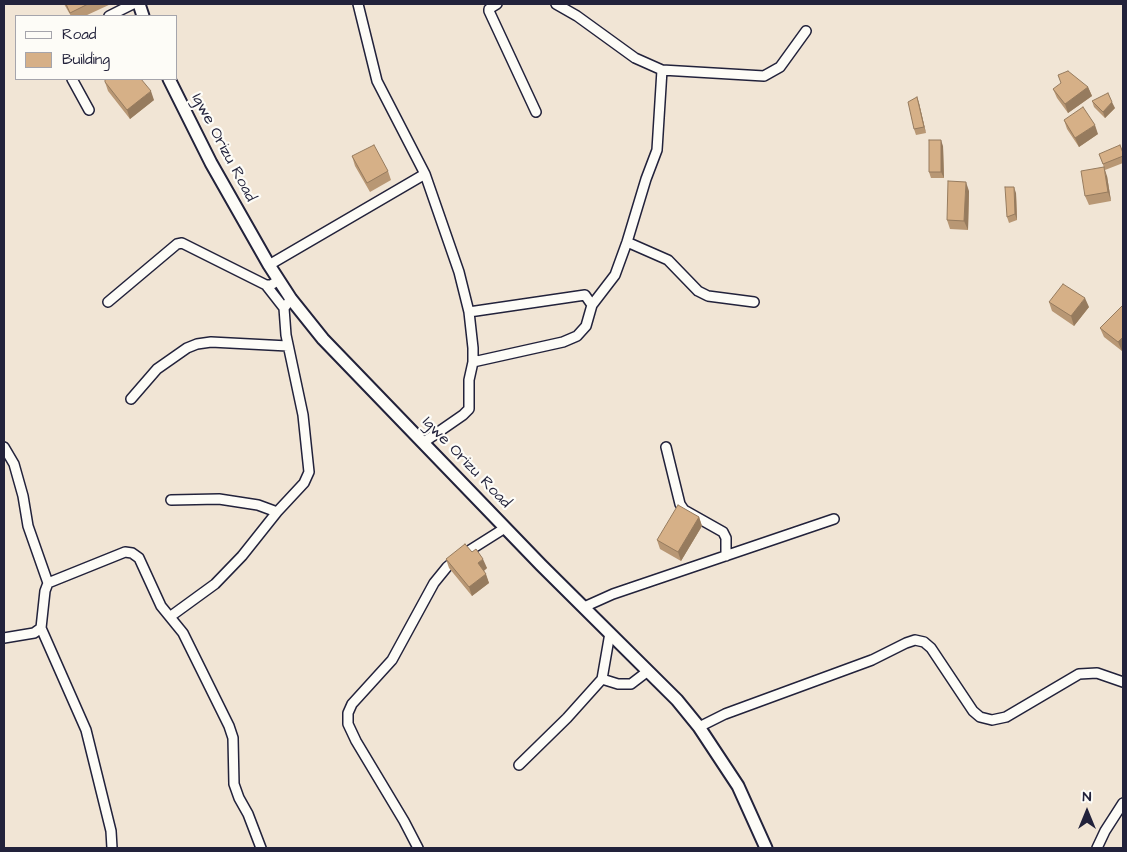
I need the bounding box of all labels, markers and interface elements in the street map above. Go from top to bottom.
legend [15,15,178,80]
text: Road [62,24,96,45]
text: Building [62,49,110,70]
street label: Igwe Orizu Road [186,91,260,205]
street label: Igwe Orizu Road [417,413,515,513]
north arrow [1062,787,1112,837]
text: N [1083,787,1091,807]

